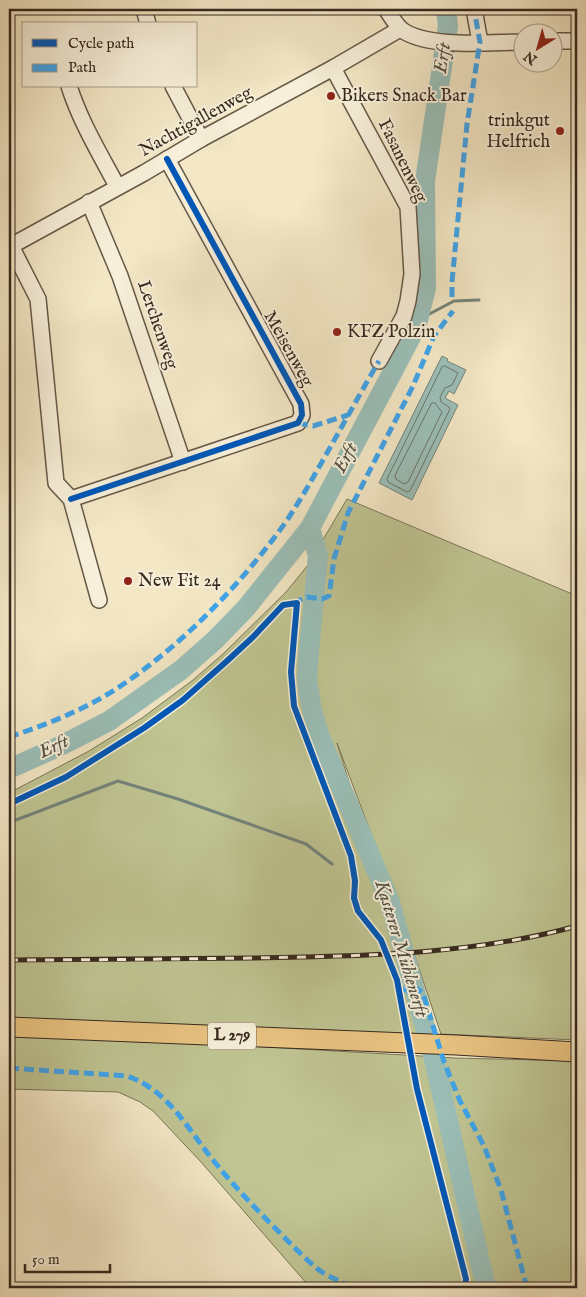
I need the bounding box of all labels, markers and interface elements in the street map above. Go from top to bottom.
legend [22,22,198,88]
north arrow [514,22,564,72]
text: Cycle path [68,34,134,53]
water label: Erft [429,40,457,76]
text: N [521,47,542,69]
text: Path [68,58,96,77]
street label: Nachtigallenweg [135,81,257,163]
place label: Bikers Snack Bar [341,85,467,108]
marker: Bikers Snack Bar [325,90,337,102]
place label: trinkgut Helfrich [486,110,550,154]
street label: Fasanenweg [372,115,432,207]
marker: trinkgut Helfrich [554,125,566,137]
street label: Lerchenweg [131,278,183,373]
street label: Meisenweg [258,307,318,391]
place label: KFZ Polzin [347,321,436,344]
marker: KFZ Polzin [331,326,343,338]
water label: Erft [328,438,364,478]
place label: New Fit 24 [138,570,221,593]
marker: New Fit 24 [122,575,134,587]
water label: Erft [34,729,74,765]
water label: Kasterer Mühlenerft [368,877,434,1021]
road number: L 279 [208,1022,256,1050]
scale bar [25,1242,110,1274]
text: 50 m [32,1250,60,1269]

